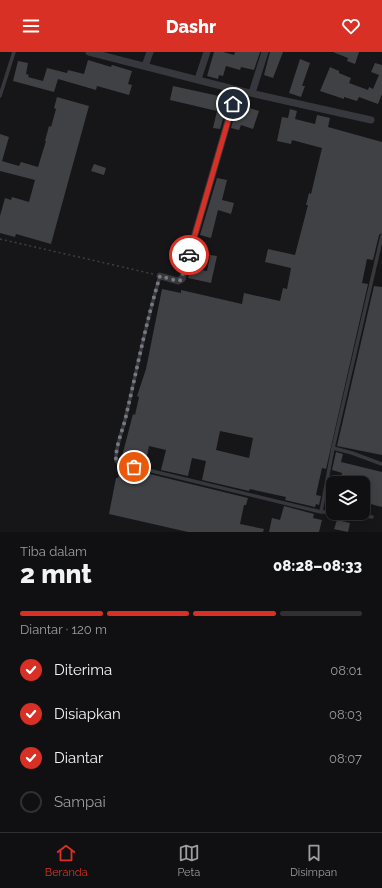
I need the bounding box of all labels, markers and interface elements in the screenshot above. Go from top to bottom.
icon: menu [20,15,42,37]
icon: heart [340,15,362,37]
text: Dashr [166,16,216,37]
pin [216,87,250,121]
icon: home [222,93,244,115]
courier [169,235,209,275]
icon: car [178,244,200,266]
pin [117,450,151,484]
icon: bag [123,456,145,478]
map controls [326,476,370,520]
button: layers [326,476,370,520]
text: Tiba dalam [20,544,87,559]
text: 08:28–08:33 [273,557,362,575]
text: 2 mnt [20,559,92,589]
text: Diantar · 120 m [20,622,107,637]
icon: check [20,659,42,681]
text: Diterima [54,661,112,679]
text: 08:01 [330,663,362,678]
icon: check [20,703,42,725]
text: Disiapkan [54,705,121,723]
text: 08:03 [329,707,362,722]
icon: check [20,747,42,769]
text: Diantar [54,749,103,767]
text: 08:07 [329,751,362,766]
text: Sampai [54,793,106,811]
tab: Beranda [45,842,88,879]
tab: Peta [177,842,200,879]
tab: Disimpan [290,842,337,879]

